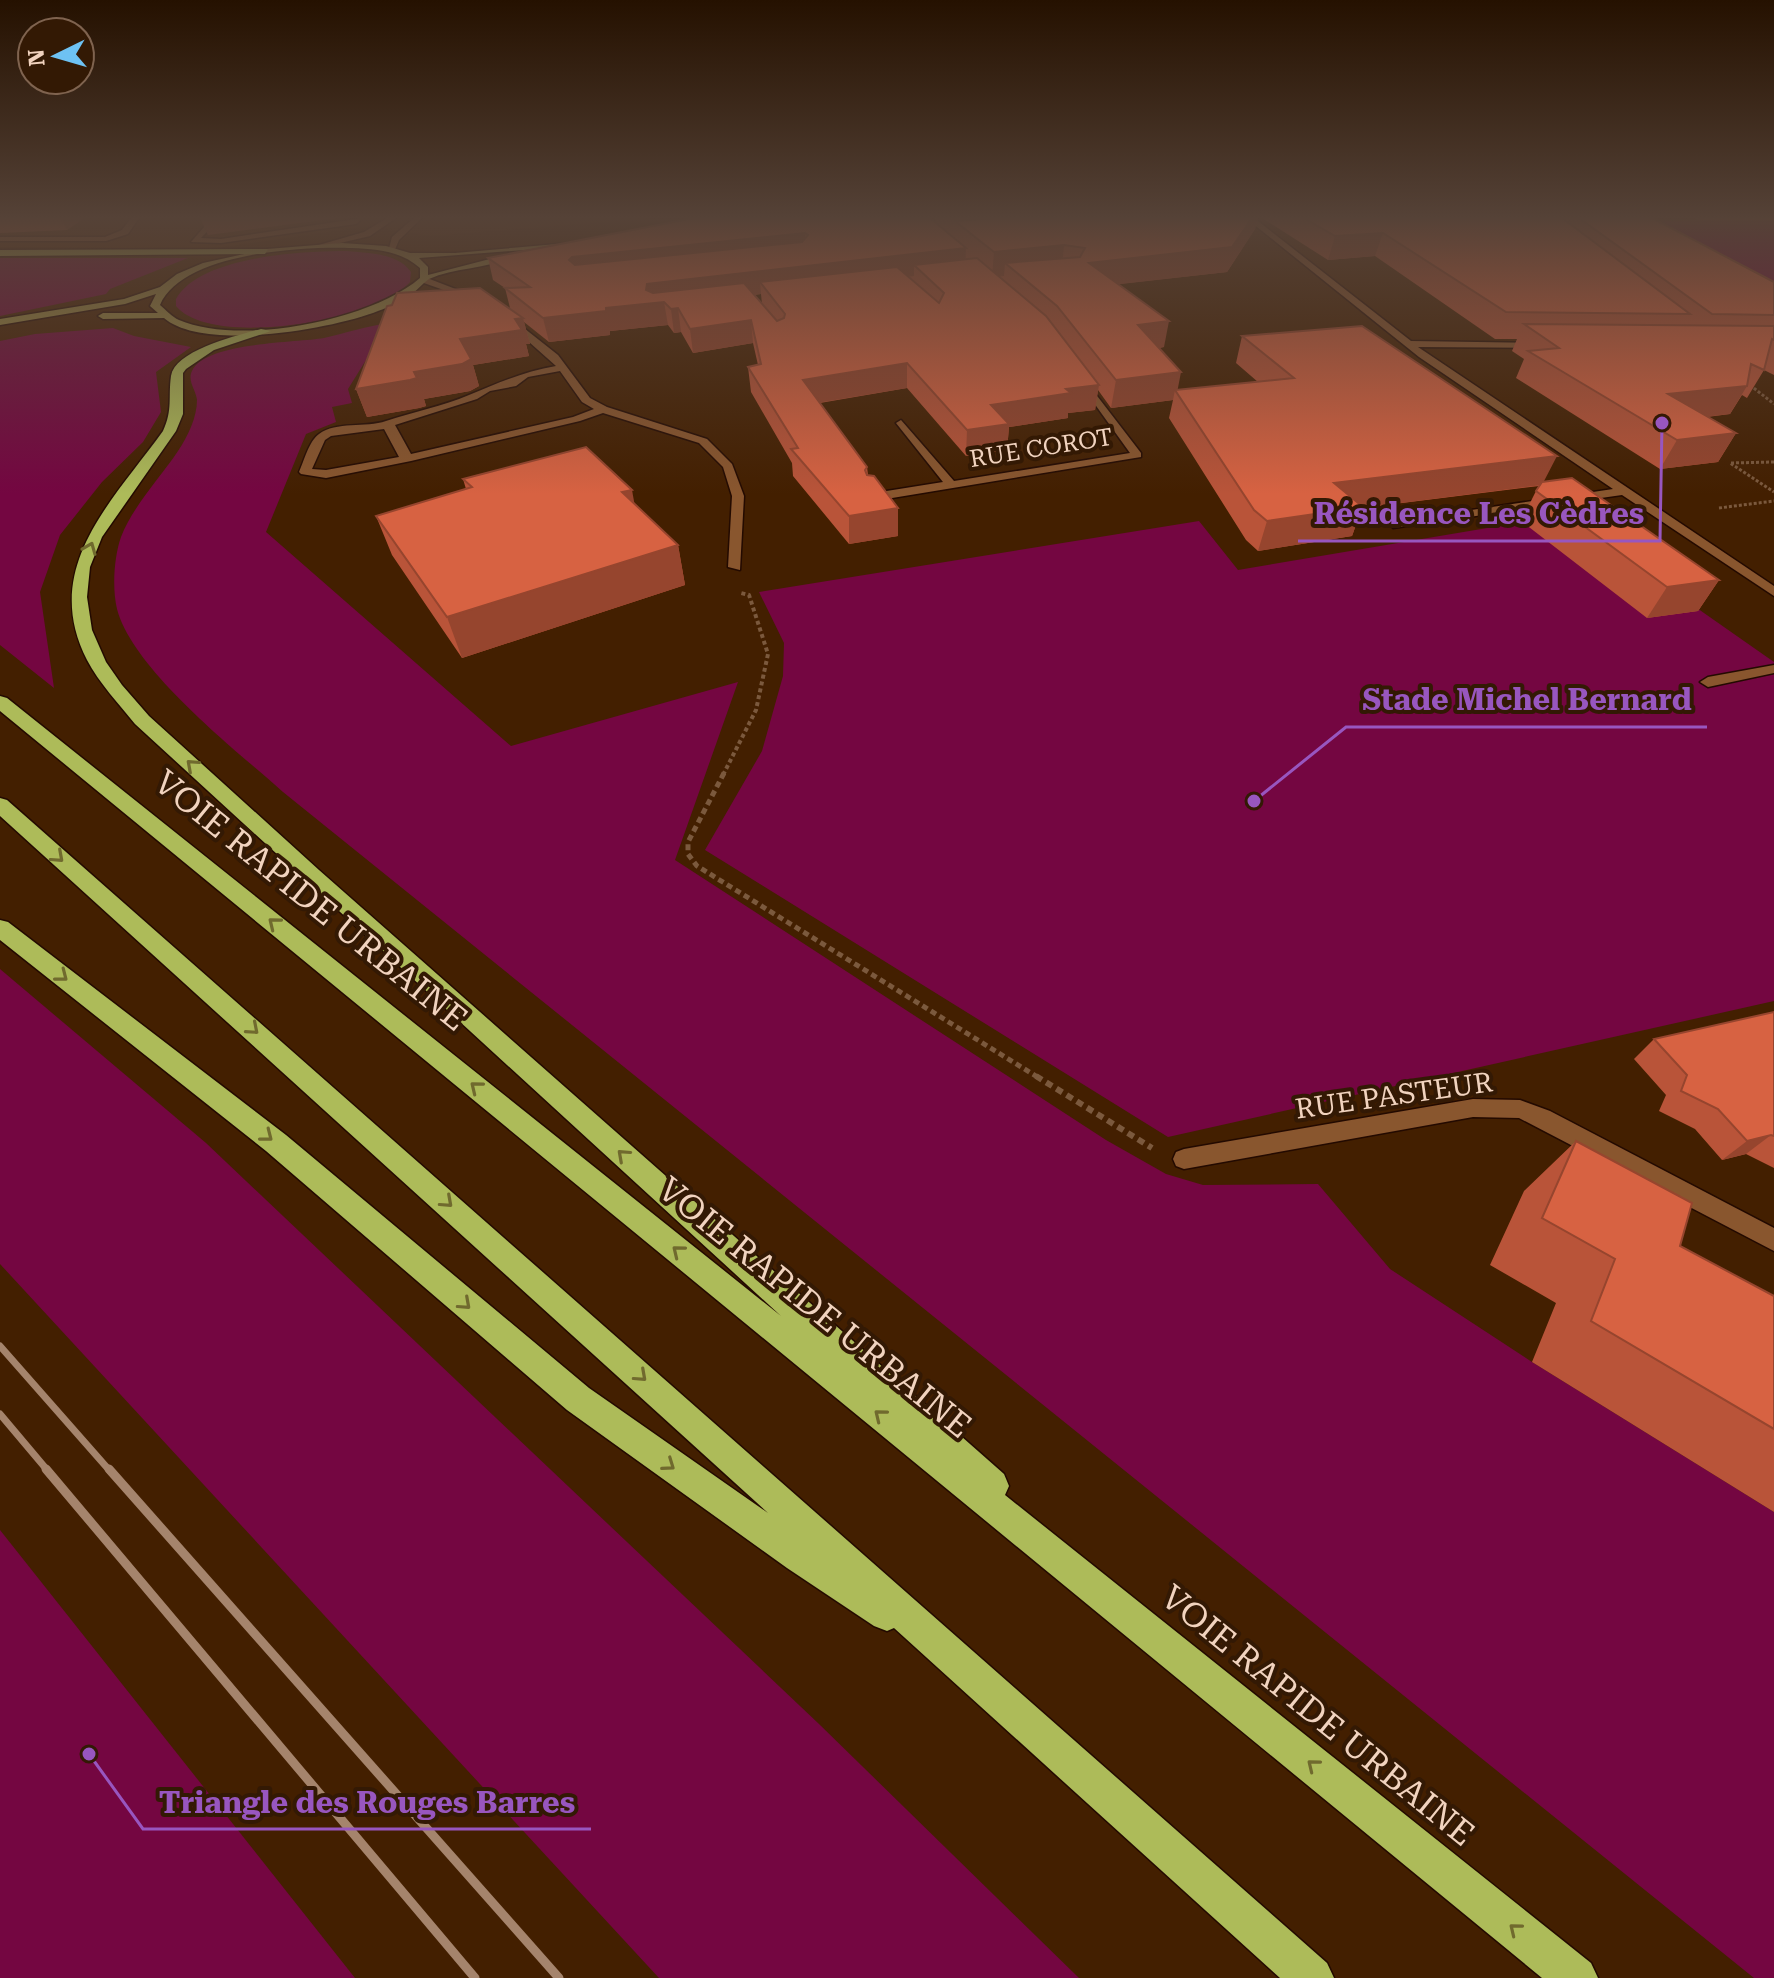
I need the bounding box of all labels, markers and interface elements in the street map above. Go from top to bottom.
north arrow [16,16,96,96]
text: N [23,48,50,67]
street label: RUE COROT [967,423,1115,473]
callout: Résidence Les Cèdres [1298,487,1660,541]
text: Résidence Les Cèdres [1314,496,1644,531]
one-way arrow [80,542,96,556]
callout: Stade Michel Bernard [1346,673,1707,727]
text: Stade Michel Bernard [1362,682,1692,717]
street label: VOIE RAPIDE URBAINE [146,761,476,1039]
one-way arrow [187,761,202,775]
one-way arrow [49,848,63,863]
one-way arrow [268,919,283,933]
one-way arrow [53,966,67,981]
one-way arrow [243,1020,258,1034]
street label: RUE PASTEUR [1293,1065,1495,1126]
one-way arrow [471,1082,485,1097]
one-way arrow [258,1126,272,1141]
one-way arrow [618,1150,633,1165]
street label: VOIE RAPIDE URBAINE [650,1168,980,1446]
one-way arrow [438,1192,453,1207]
one-way arrow [673,1246,687,1261]
one-way arrow [455,1294,470,1309]
one-way arrow [631,1366,646,1380]
one-way arrow [874,1410,889,1424]
one-way arrow [660,1455,674,1470]
street label: VOIE RAPIDE URBAINE [1153,1576,1483,1854]
one-way arrow [1307,1761,1322,1775]
callout: Triangle des Rouges Barres [143,1775,591,1829]
text: Triangle des Rouges Barres [159,1785,575,1820]
one-way arrow [1510,1924,1524,1939]

